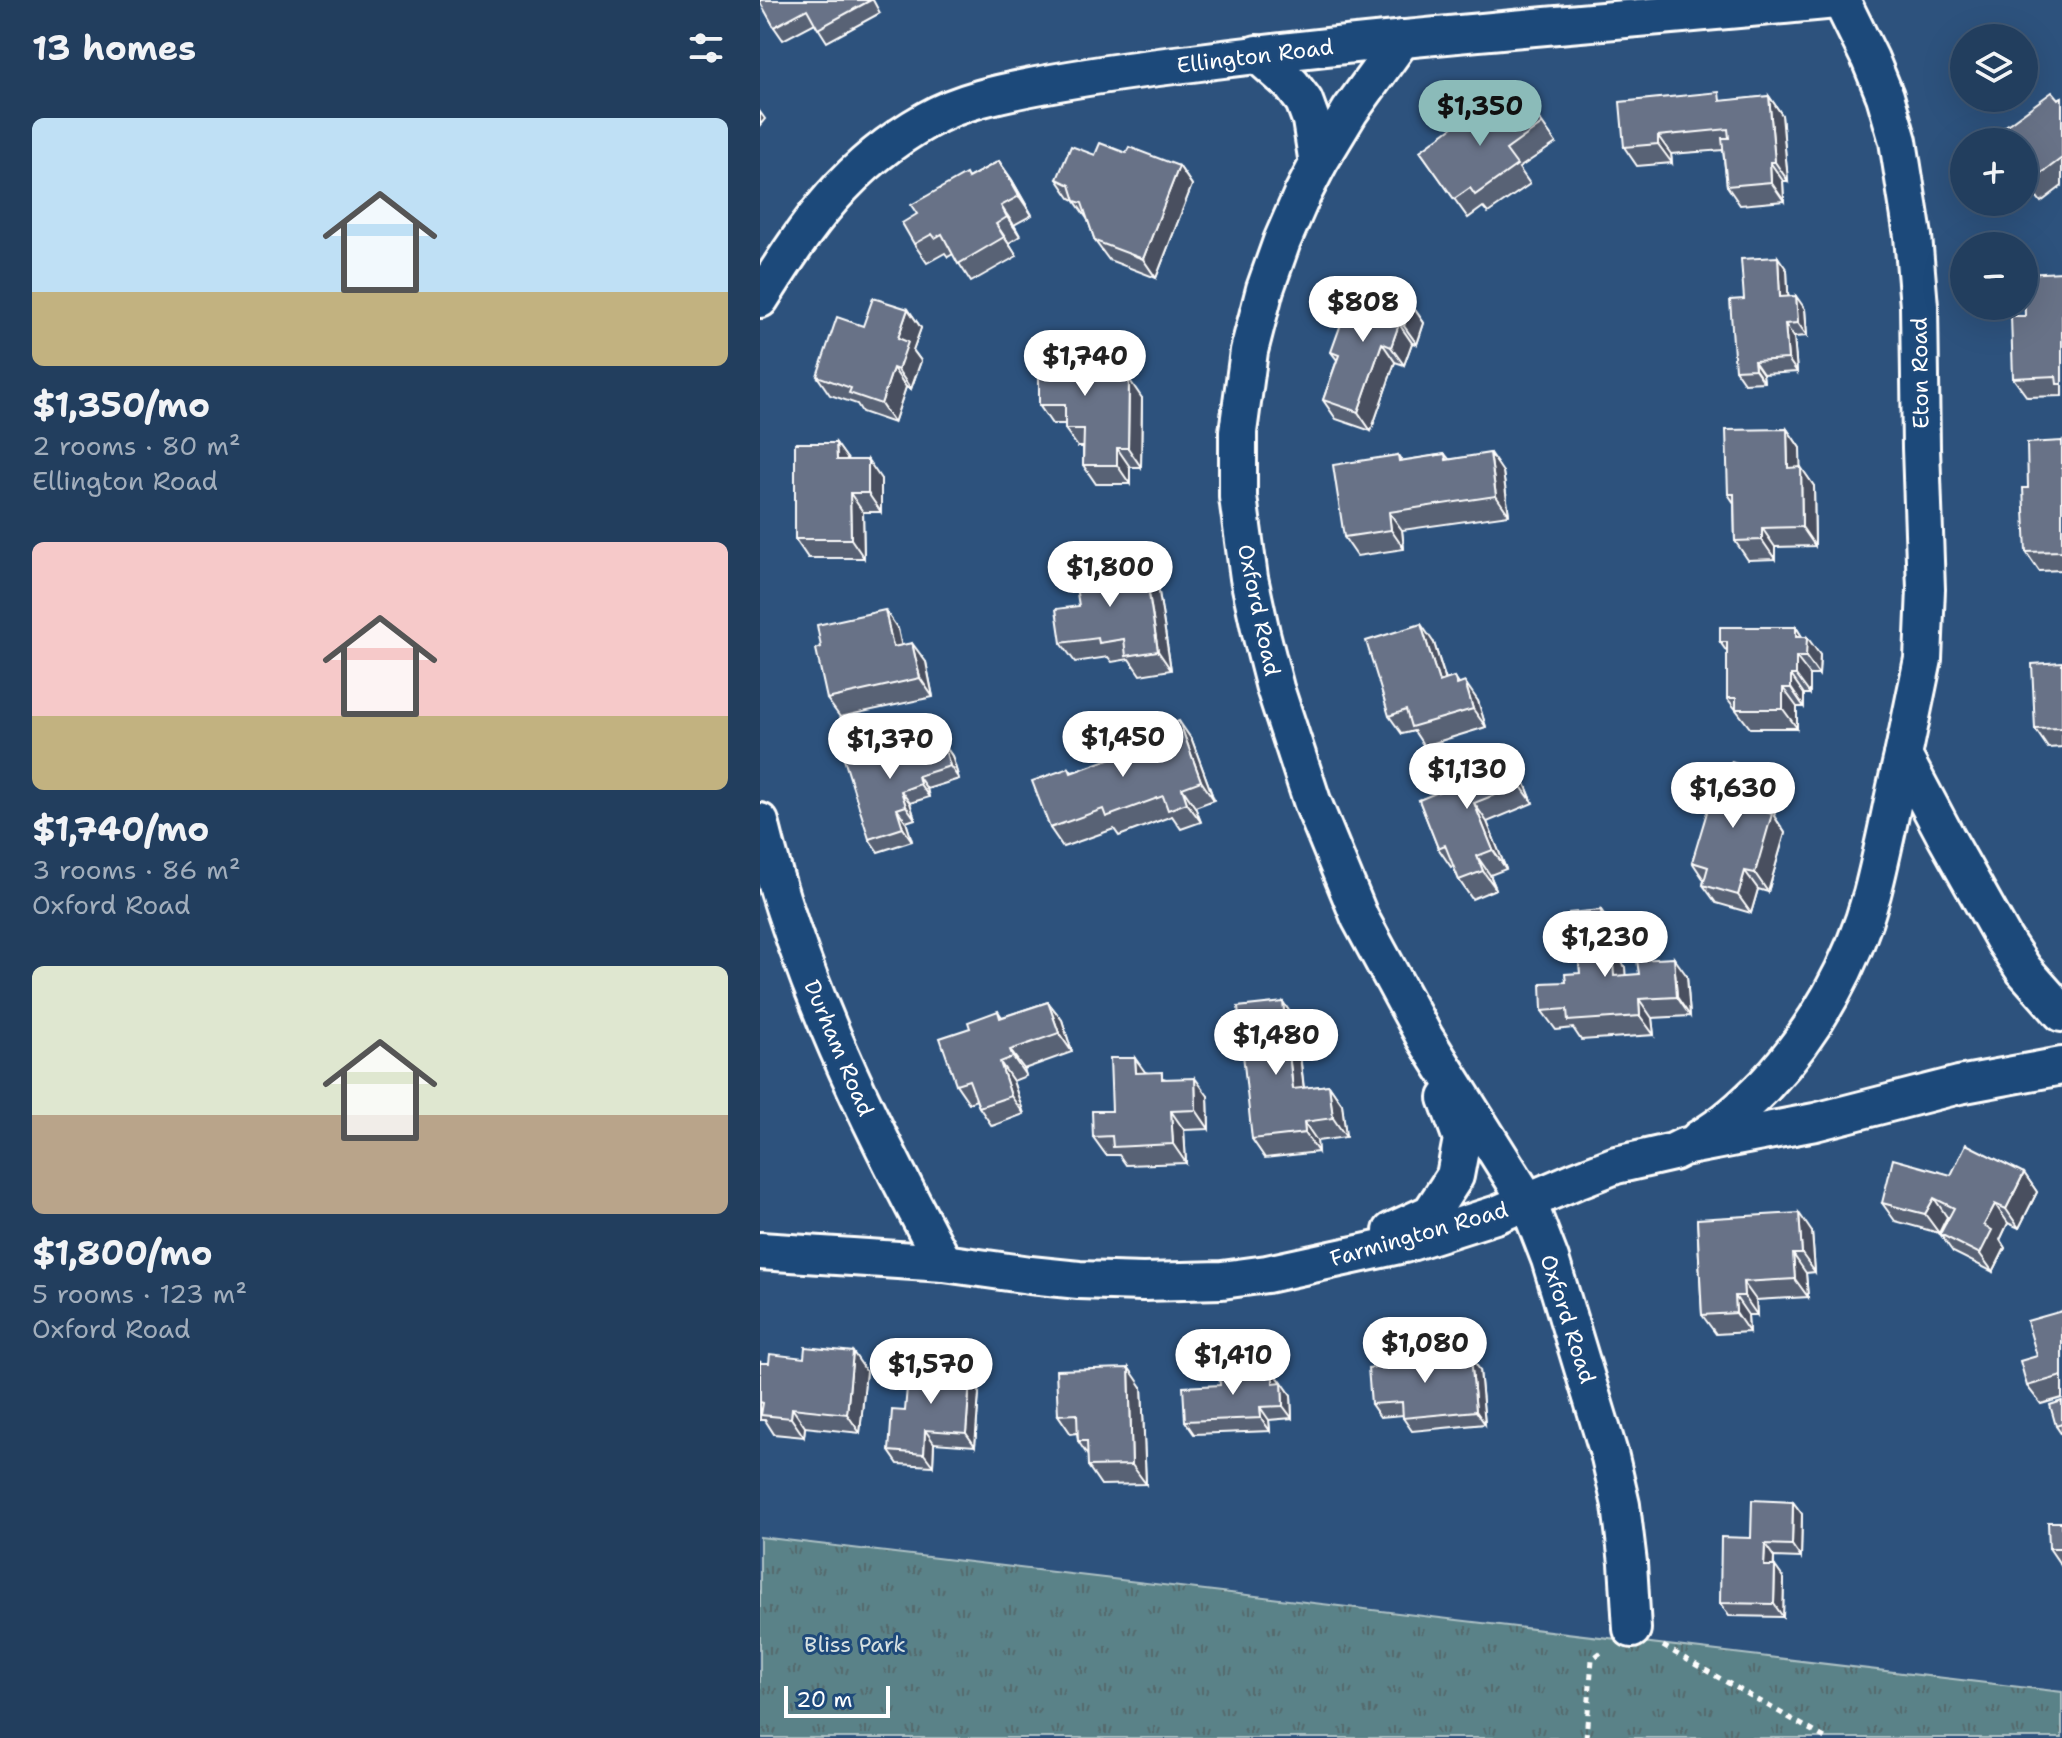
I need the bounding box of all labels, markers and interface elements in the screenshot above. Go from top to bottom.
map controls [1950,24,2038,320]
button: layers [1950,24,2038,112]
text: 13 homes [32,25,196,71]
icon: filters [684,26,728,70]
street label: Ellington Road [1175,32,1335,80]
pin: $1,350 [1415,80,1545,148]
text: $1,350 [1437,88,1523,123]
button: + [1950,128,2038,216]
icon: home [308,170,452,314]
button: − [1950,232,2038,320]
pin: $808 [1316,276,1410,344]
text: $808 [1327,284,1399,319]
street label: Eton Road [1905,317,1935,429]
pin: $1,740 [1020,330,1150,398]
text: $1,740 [1042,338,1128,373]
text: $1,350/mo [32,382,210,428]
text: 2 rooms · 80 m² [32,428,241,463]
text: Ellington Road [32,463,218,498]
pin: $1,800 [1045,541,1175,609]
street label: Oxford Road [1231,541,1287,679]
text: $1,800 [1066,549,1154,584]
icon: home [308,594,452,738]
pin: $1,450 [1058,711,1188,779]
pin: $1,370 [825,713,955,781]
text: $1,450 [1080,719,1166,754]
text: $1,370 [846,721,934,756]
pin: $1,130 [1402,743,1532,811]
text: $1,130 [1427,751,1507,786]
pin: $1,630 [1668,762,1798,830]
text: $1,630 [1689,770,1777,805]
text: $1,740/mo [32,806,209,852]
text: 3 rooms · 86 m² [32,852,241,887]
text: Oxford Road [32,887,191,922]
pin: $1,230 [1540,911,1670,979]
text: $1,230 [1561,919,1649,954]
street label: Durham Road [797,975,881,1121]
pin: $1,480 [1211,1009,1341,1077]
text: $1,480 [1232,1017,1320,1052]
icon: home [308,1018,452,1162]
street label: Farmington Road [1327,1195,1511,1273]
text: $1,800/mo [32,1230,213,1276]
street label: Oxford Road [1533,1251,1603,1387]
text: 5 rooms · 123 m² [32,1276,247,1311]
text: Oxford Road [32,1311,191,1346]
pin: $1,080 [1360,1317,1490,1385]
text: $1,080 [1381,1325,1469,1360]
pin: $1,410 [1168,1329,1298,1397]
text: $1,410 [1193,1337,1273,1372]
pin: $1,570 [866,1338,996,1406]
text: $1,570 [888,1346,974,1381]
park label: Bliss Park [804,1630,906,1659]
scale bar [784,1682,890,1718]
text: 20 m [796,1685,853,1714]

